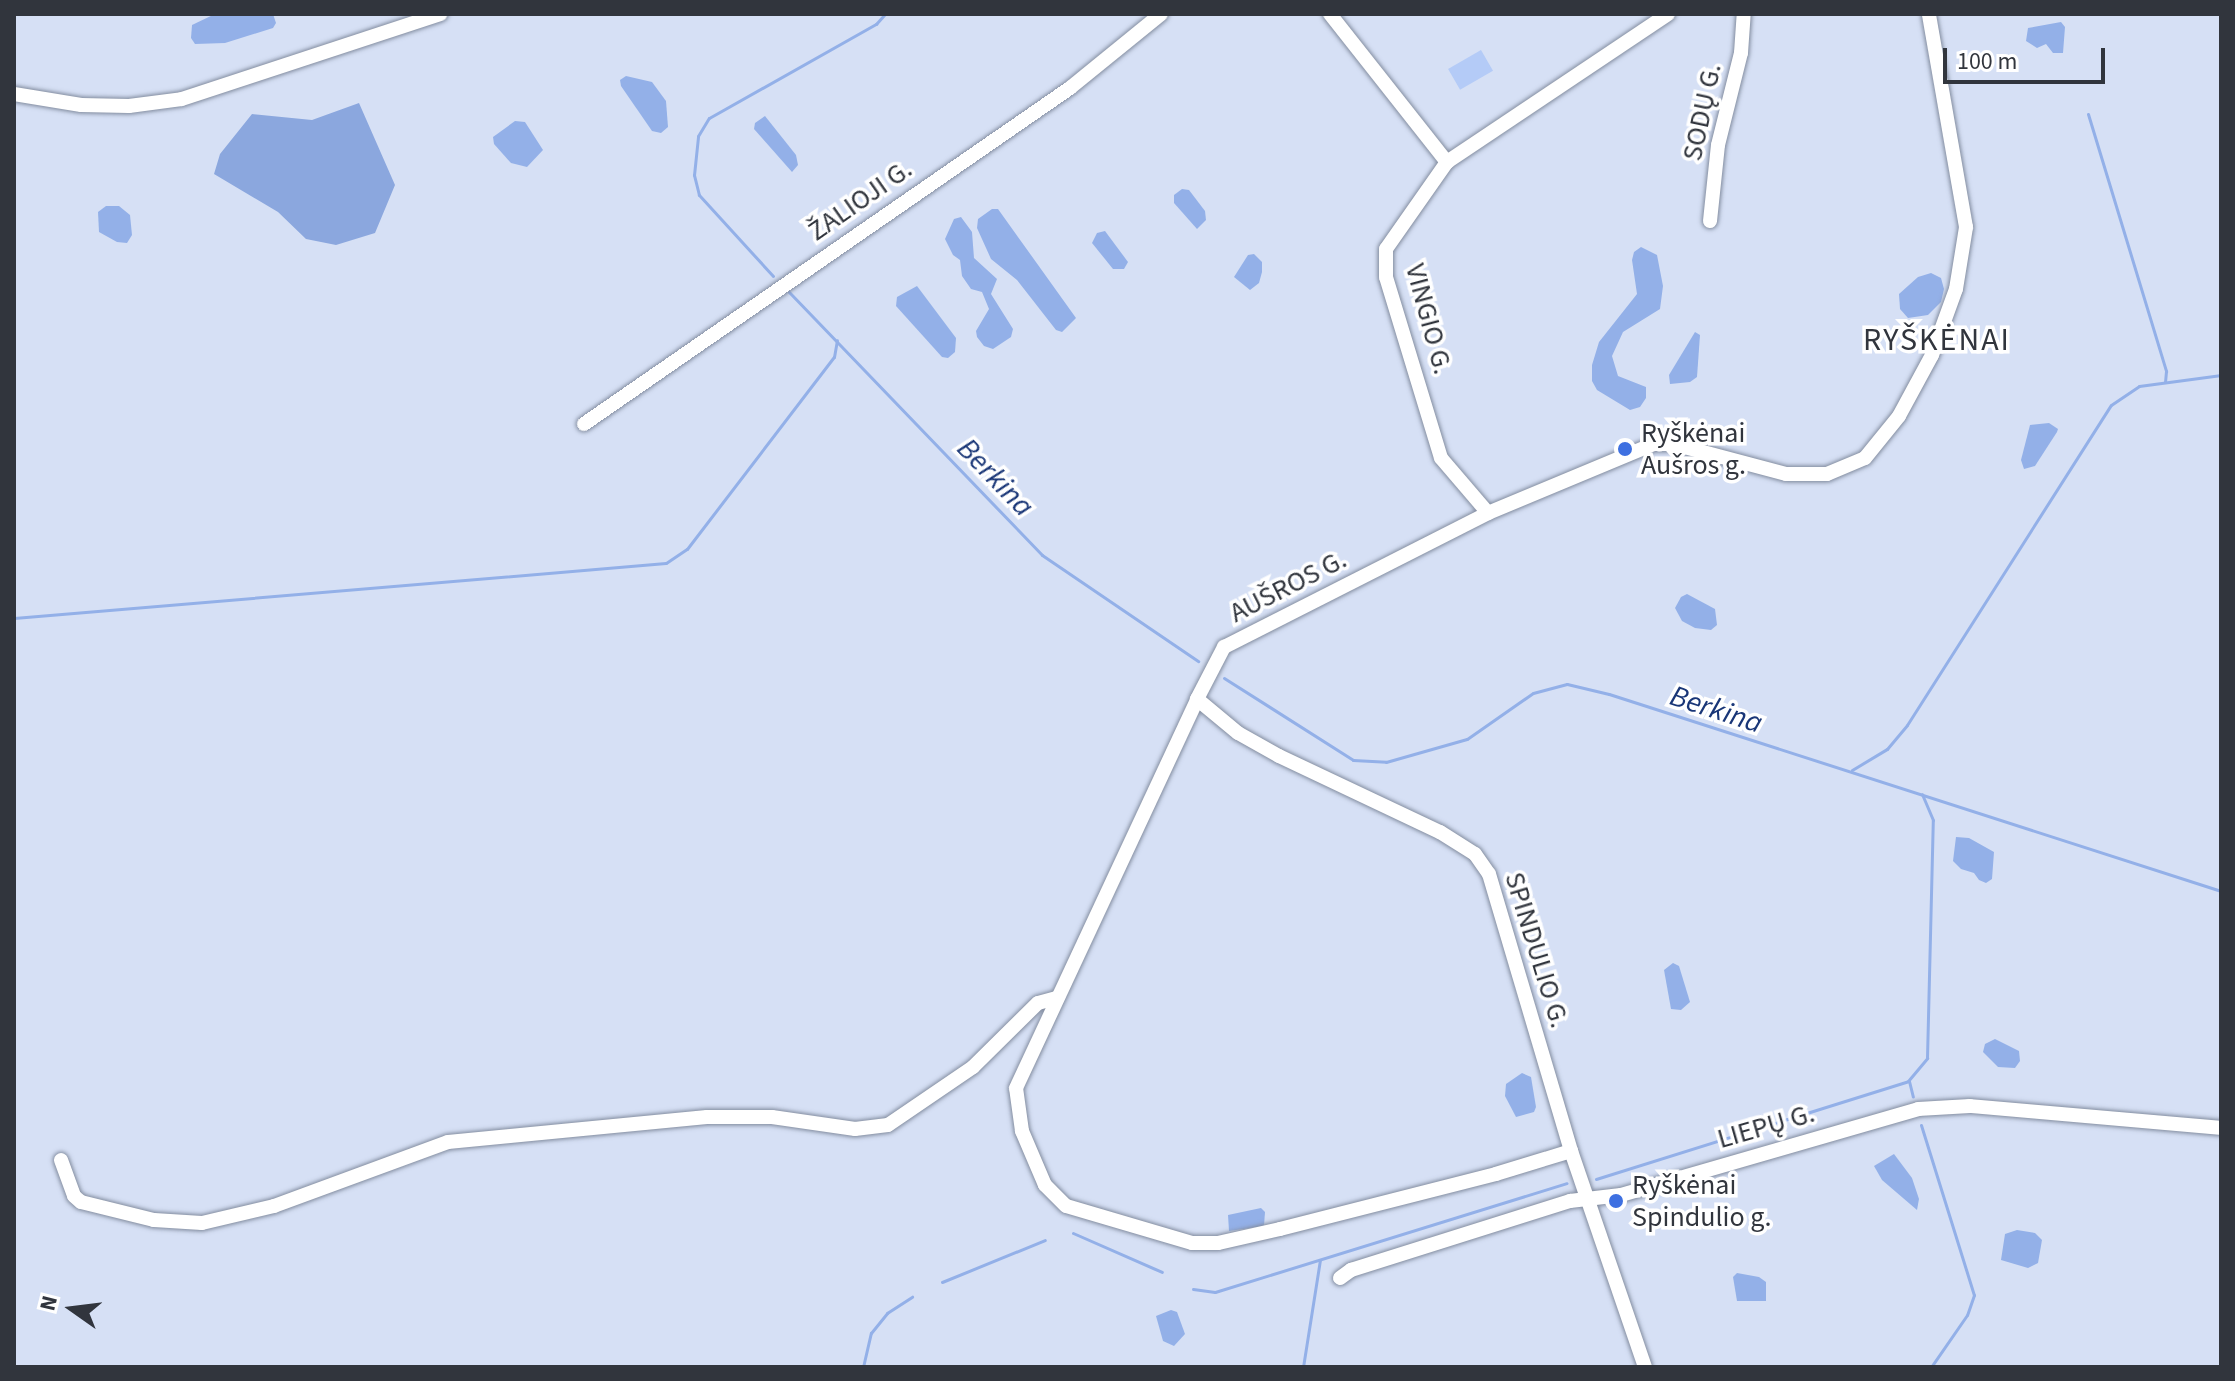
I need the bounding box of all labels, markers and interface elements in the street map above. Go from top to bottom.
scale bar [1947,32,2109,82]
text: 100 m [1957,44,2017,79]
street label: SODŲ G. [1675,60,1729,164]
street label: ŽALIOJI G. [802,152,918,248]
street label: VINGIO G. [1398,260,1460,378]
district label: RYŠKĖNAI [1863,321,2011,359]
place label: Ryškėnai Aušros g. [1641,416,1746,482]
water label: Berkina [949,431,1041,525]
marker: Ryškėnai Aušros g. [1616,440,1634,458]
street label: AUŠROS G. [1224,542,1352,630]
water label: Berkina [1665,678,1767,742]
street label: SPINDULIO G. [1497,868,1577,1032]
street label: LIEPŲ G. [1714,1096,1818,1156]
place label: Ryškėnai Spindulio g. [1632,1168,1771,1234]
marker: Ryškėnai Spindulio g. [1607,1192,1625,1210]
north arrow [32,1269,112,1349]
text: N [31,1292,66,1314]

